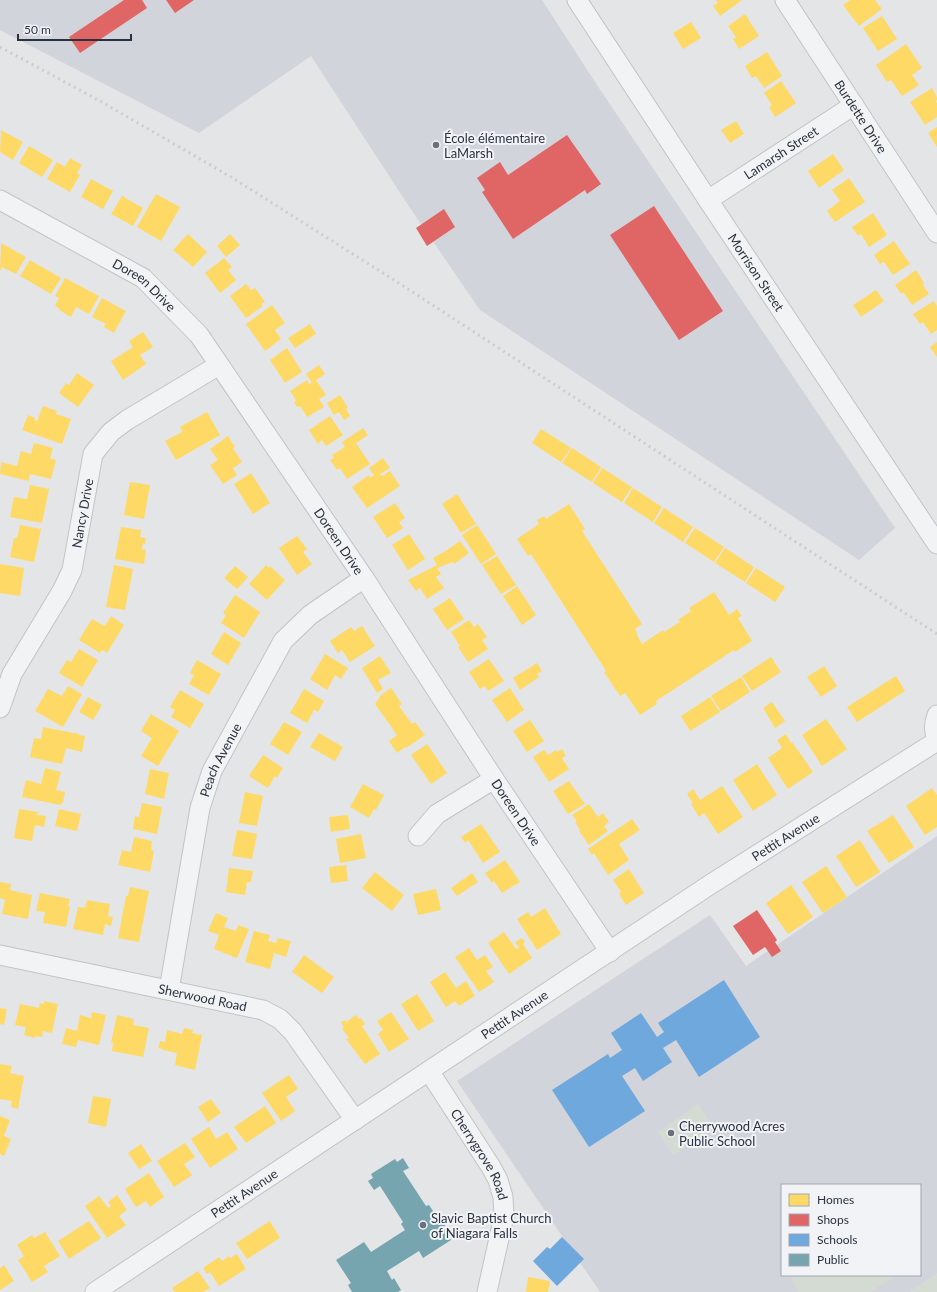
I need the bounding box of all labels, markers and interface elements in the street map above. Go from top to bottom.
scale bar [18,16,131,42]
text: 50 m [24,22,51,37]
street label: Burdette Drive [831,77,891,156]
street label: Lamarsh Street [741,122,821,183]
place label: École élémentaire LaMarsh [444,130,545,161]
marker: École élémentaire LaMarsh [431,140,441,150]
street label: Morrison Street [725,231,788,314]
street label: Doreen Drive [110,255,179,315]
street label: Nancy Drive [68,477,96,549]
street label: Doreen Drive [311,505,367,578]
street label: Peach Avenue [196,720,245,799]
street label: Doreen Drive [488,776,544,849]
street label: Pettit Avenue [749,809,822,864]
street label: Sherwood Road [157,980,248,1014]
street label: Pettit Avenue [478,986,551,1042]
street label: Cherrygrove Road [448,1106,511,1202]
place label: Cherrywood Acres Public School [679,1118,785,1149]
marker: Cherrywood Acres Public School [666,1128,676,1138]
street label: Pettit Avenue [208,1165,281,1221]
legend [781,1184,921,1276]
text: Homes [817,1192,854,1207]
place label: Slavic Baptist Church of Niagara Falls [431,1210,551,1241]
text: Shops [817,1212,849,1227]
marker: Slavic Baptist Church of Niagara Falls [418,1220,428,1230]
text: Schools [817,1232,858,1247]
text: Public [817,1252,849,1267]

